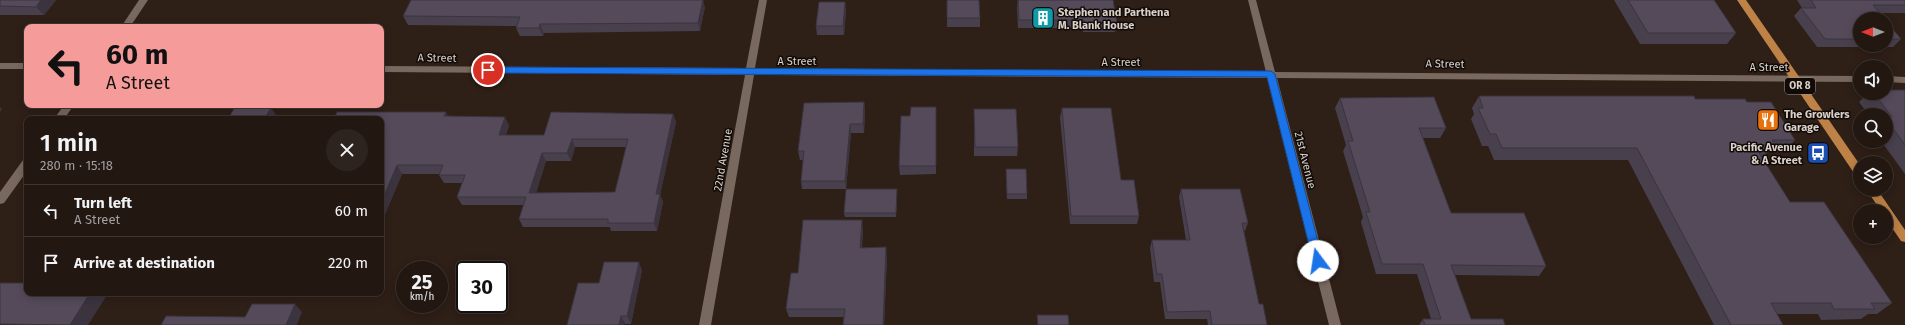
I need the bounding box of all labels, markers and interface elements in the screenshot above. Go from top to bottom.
building icon: Stephen and Parthena M. Blank House [1030,5,1056,31]
place label: Stephen and Parthena M. Blank House [1058,6,1169,32]
north arrow [1853,12,1893,52]
map controls [1853,12,1893,244]
text: 60 m [106,38,168,71]
icon: left [40,40,92,92]
street label: A Street [417,51,457,65]
pin [471,53,505,87]
street label: A Street [777,55,817,68]
street label: A Street [1101,56,1141,69]
street label: A Street [1425,57,1465,71]
icon: arrive [477,59,499,81]
button: sound [1853,60,1893,100]
street label: A Street [1749,61,1789,74]
text: A Street [106,72,170,94]
road number: OR 8 [1785,78,1815,94]
restaurant icon: The Growlers Garage [1755,107,1781,133]
place label: The Growlers Garage [1784,108,1850,134]
button: search [1853,108,1893,148]
street label: 22nd Avenue [711,128,735,192]
text: 1 min [40,129,98,157]
button: close [326,129,368,171]
street label: 21st Avenue [1292,130,1318,190]
bus stop icon: Pacific Avenue & A Street [1805,140,1831,166]
place label: Pacific Avenue & A Street [1730,141,1803,167]
button: layers [1853,156,1893,196]
text: 280 m · 15:18 [40,158,113,173]
text: Turn left [74,194,132,212]
icon: left [40,200,62,222]
text: 60 m [335,202,368,220]
button: + [1853,204,1893,244]
text: A Street [74,212,120,227]
position arrow [1297,240,1339,282]
icon: arrive [40,252,62,274]
text: Arrive at destination [74,254,215,272]
text: 220 m [328,254,368,272]
speed limit sign: 30 [456,261,508,313]
text: 25 [411,270,433,294]
text: km/h [410,291,434,303]

